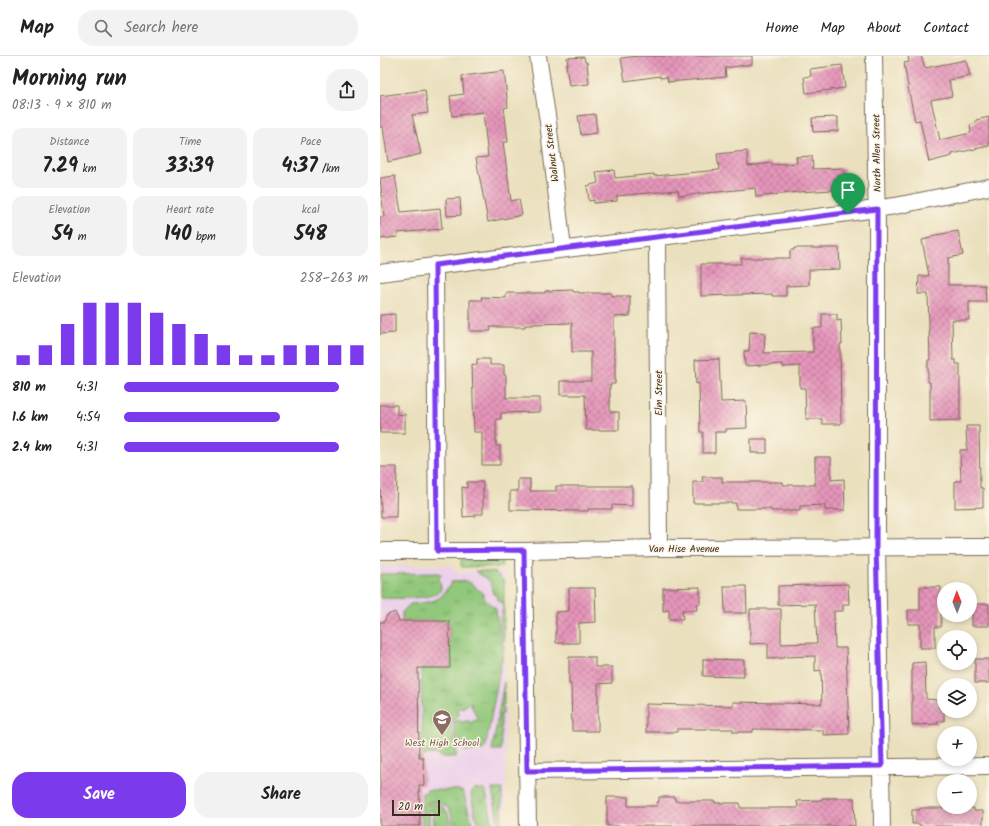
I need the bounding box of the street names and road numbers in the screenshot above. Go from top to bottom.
street label: North Allen Street [868,114,886,192]
street label: Walnut Street [540,123,563,183]
street label: Elm Street [651,370,667,416]
street label: Van Hise Avenue [649,541,720,557]

